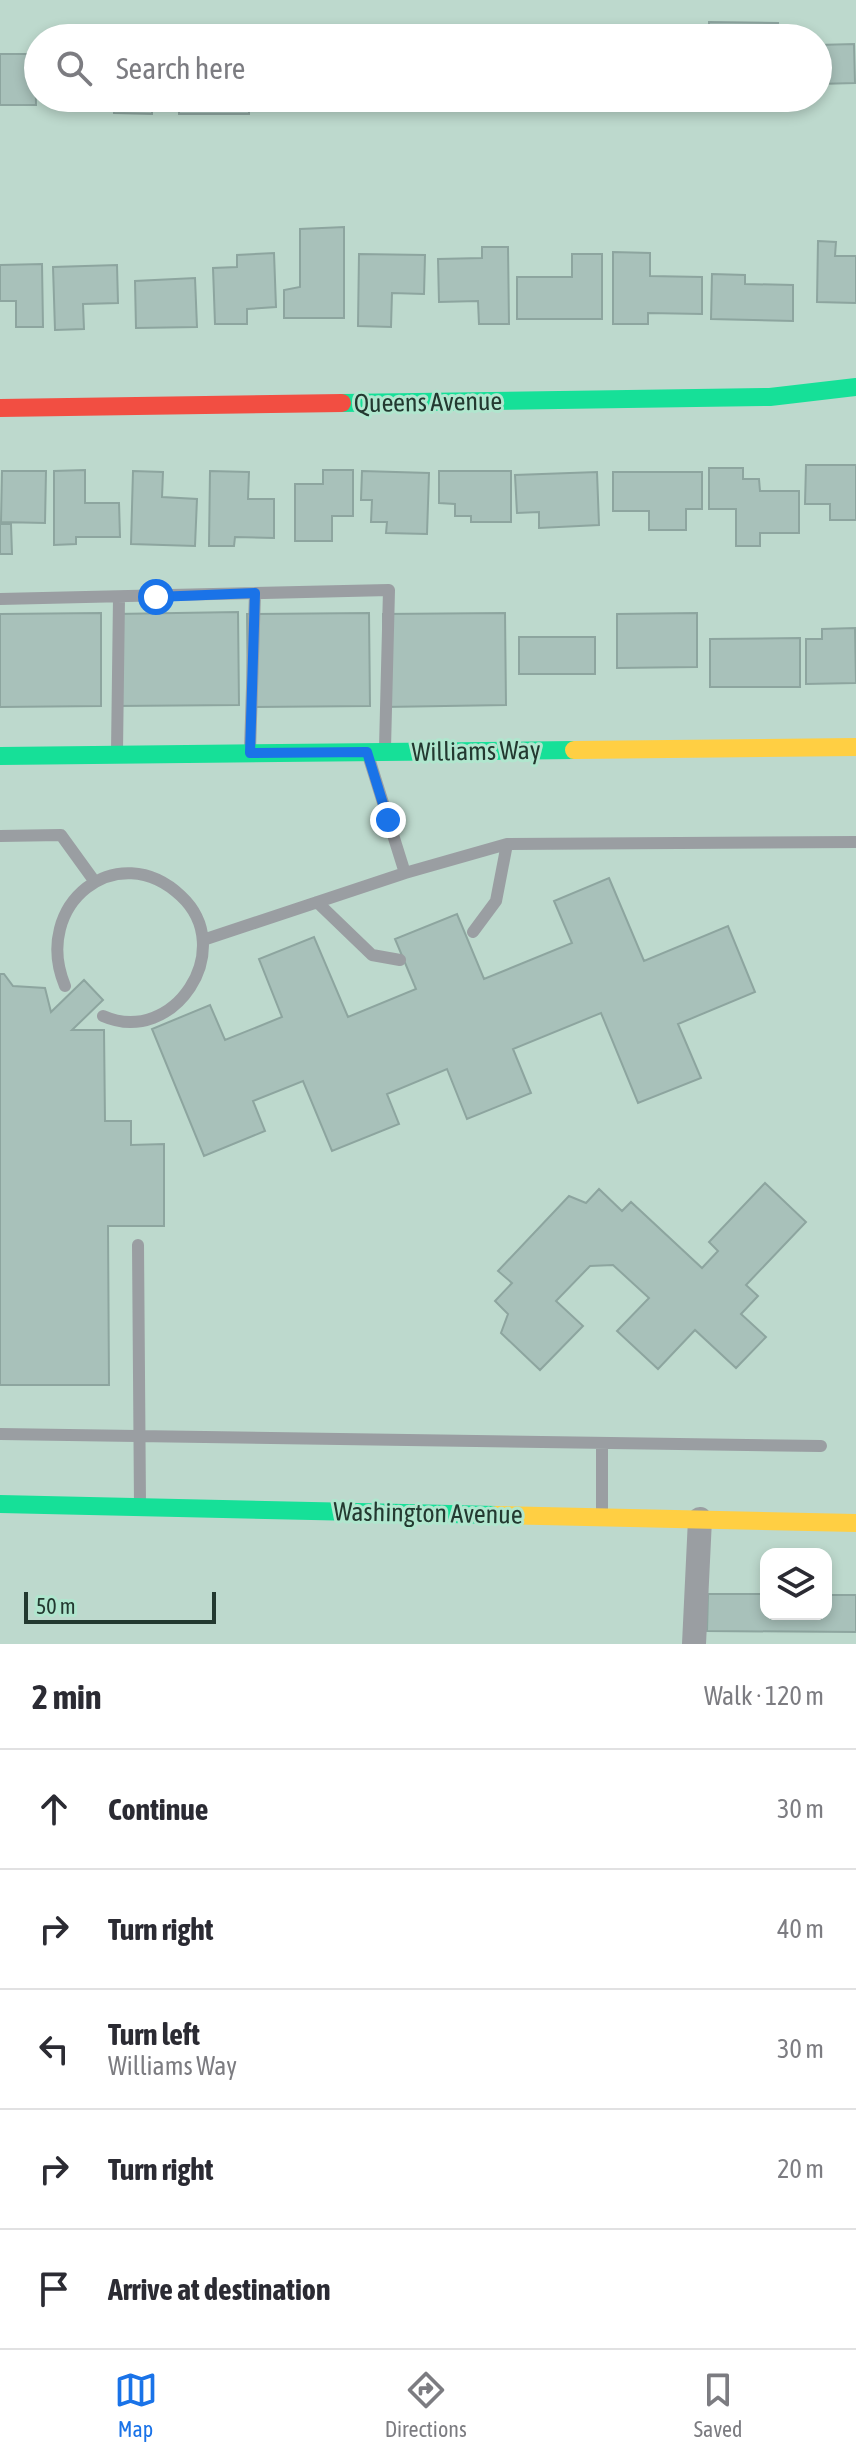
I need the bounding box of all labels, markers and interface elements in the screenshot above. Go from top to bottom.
search box [24,24,832,112]
icon: search [52,46,96,90]
text: Search here [116,51,245,85]
street label: Queens Avenue [353,386,503,418]
route start [138,579,174,615]
street label: Williams Way [411,735,541,767]
route end [370,802,406,838]
street label: Washington Avenue [333,1496,523,1530]
map controls [760,1548,832,1620]
button: layers [760,1548,832,1620]
scale bar [24,1588,216,1624]
text: 50 m [36,1593,76,1619]
text: 2 min [32,1677,101,1716]
text: Walk · 120 m [704,1681,824,1711]
icon: ahead [32,1787,76,1831]
text: Continue [108,1792,208,1826]
text: 30 m [777,1794,824,1824]
icon: right [32,1907,76,1951]
text: Turn right [108,1912,214,1946]
text: 40 m [777,1914,824,1944]
text: Turn left [108,2017,200,2051]
icon: left [32,2027,76,2071]
text: 30 m [777,2034,824,2064]
text: Williams Way [108,2051,237,2081]
icon: right [32,2147,76,2191]
text: Turn right [108,2152,214,2186]
text: 20 m [777,2154,824,2184]
icon: arrive [32,2267,76,2311]
text: Arrive at destination [108,2272,330,2306]
tab: Map [114,2368,158,2442]
tab: Directions [385,2368,467,2442]
tab: Saved [694,2368,742,2442]

